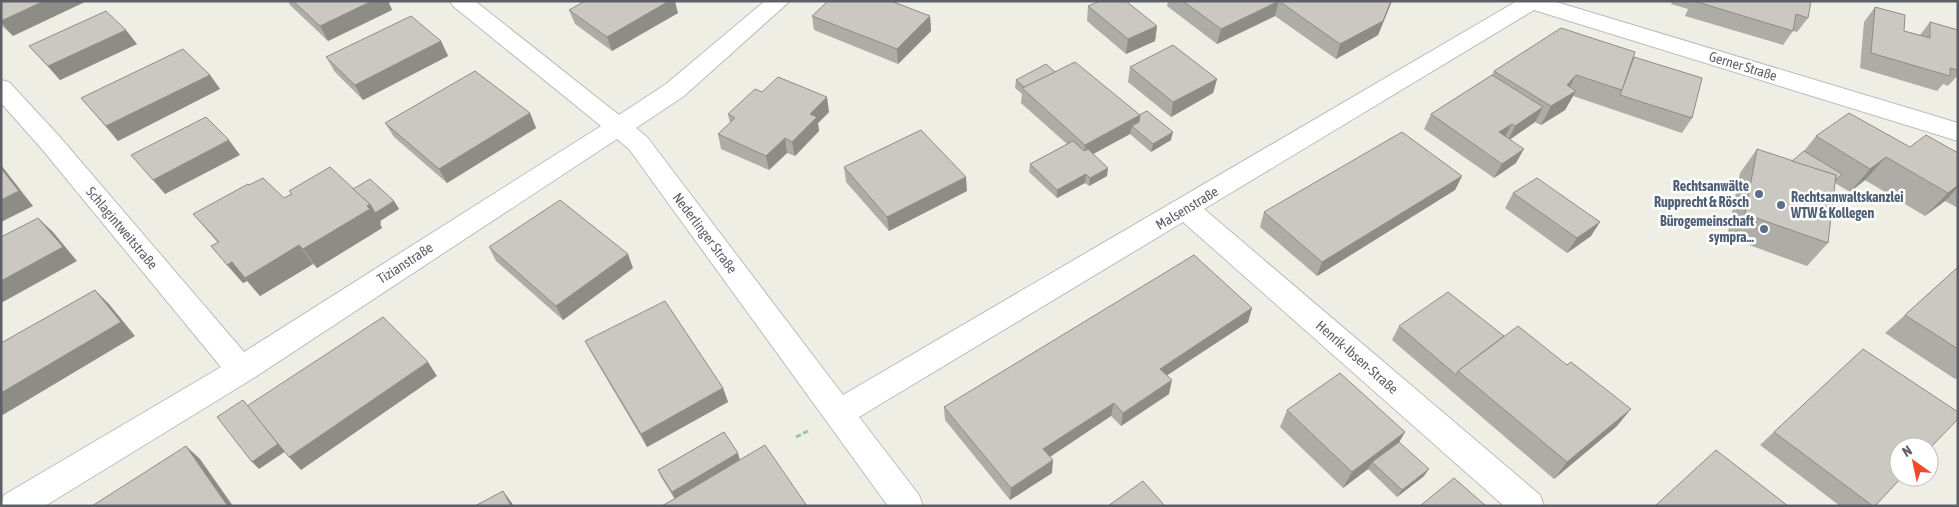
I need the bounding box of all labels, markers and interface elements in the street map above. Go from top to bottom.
street label: Gerner Straße [1707,48,1779,84]
place label: Rechtsanwälte Rupprecht & Rösch [1654,178,1749,210]
street label: Malsenstraße [1153,183,1221,233]
street label: Schlagintweitstraße [83,184,161,272]
marker: Rechtsanwälte Rupprecht & Rösch [1753,188,1765,200]
place label: Rechtsanwaltskanzlei WTW & Kollegen [1790,189,1904,221]
street label: Nederlinger Straße [669,190,741,276]
marker: Rechtsanwaltskanzlei WTW & Kollegen [1775,199,1787,211]
place label: Bürogemeinschaft sympra... [1660,213,1755,245]
marker: Bürogemeinschaft sympra... [1758,223,1770,235]
street label: Tizianstraße [374,239,436,287]
street label: Henrik-Ibsen-Straße [1313,317,1401,397]
north arrow [1889,437,1939,487]
text: N [1899,442,1915,460]

